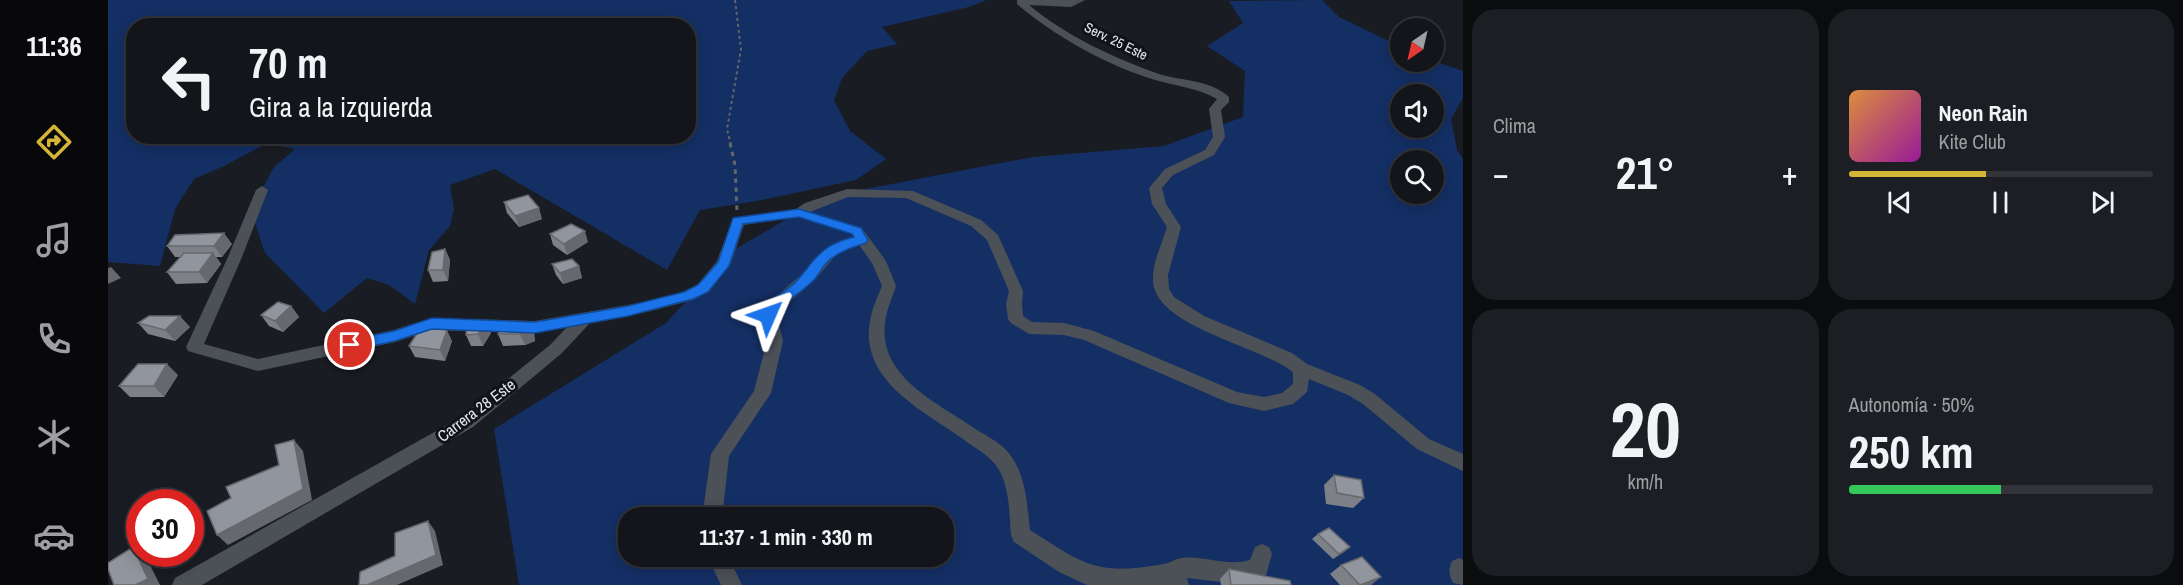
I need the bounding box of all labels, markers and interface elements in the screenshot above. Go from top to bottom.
street label: Serv. 25 Este [1081,18,1151,64]
north arrow [1390,18,1444,72]
map controls [1390,18,1444,204]
text: 11:36 [26,28,82,64]
text: 70 m [249,35,328,91]
icon: left [150,42,228,120]
button: sound [1390,84,1444,138]
text: Gira a la izquierda [249,89,432,125]
text: Neon Rain [1939,98,2028,128]
text: Clima [1493,112,1536,139]
icon: directions [33,121,75,163]
text: Kite Club [1939,128,2006,155]
text: 21° [1616,142,1675,203]
button: search [1390,150,1444,204]
text: − [1493,151,1509,195]
text: + [1782,151,1797,195]
icon: previous [1883,186,1916,219]
icon: pause [1984,186,2017,219]
icon: next [2086,186,2119,219]
icon: music [33,219,75,261]
position arrow [736,283,800,347]
icon: phone [33,318,75,360]
pin [324,319,375,370]
icon: arrive [333,328,366,361]
street label: Carrera 28 Este [432,373,520,447]
text: 20 [1610,376,1681,481]
text: Autonomía · 50% [1849,391,1974,418]
icon: climate [33,416,75,458]
text: 250 km [1849,421,1974,482]
text: km/h [1627,468,1663,495]
speed limit sign: 30 [126,489,204,567]
icon: car [33,515,75,557]
text: 11:37 · 1 min · 330 m [699,522,873,552]

